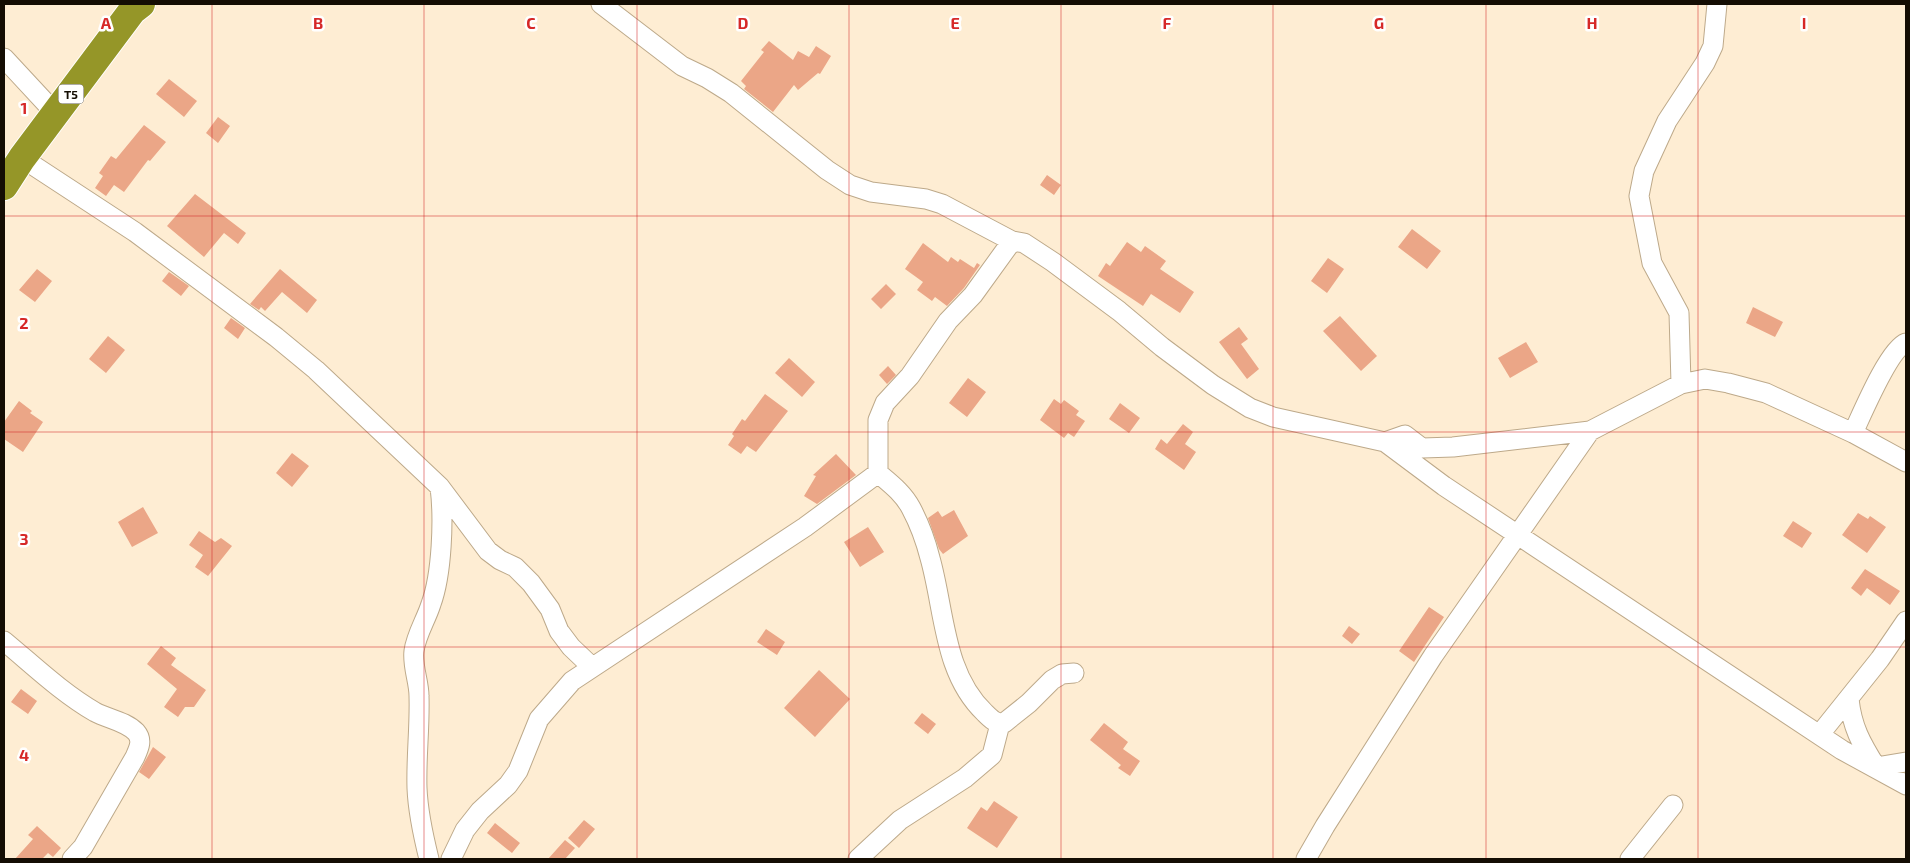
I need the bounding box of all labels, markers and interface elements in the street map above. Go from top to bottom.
text: A [101,13,112,32]
text: B [313,13,323,32]
text: C [526,13,536,32]
text: D [738,13,749,32]
text: E [950,13,960,32]
text: F [1163,13,1172,32]
text: G [1374,13,1384,32]
text: H [1586,13,1598,32]
text: I [1802,13,1806,32]
road number: T5 [58,85,84,104]
text: 1 [21,98,27,117]
text: 2 [19,313,29,332]
text: 3 [19,529,29,548]
text: 4 [19,745,29,764]

